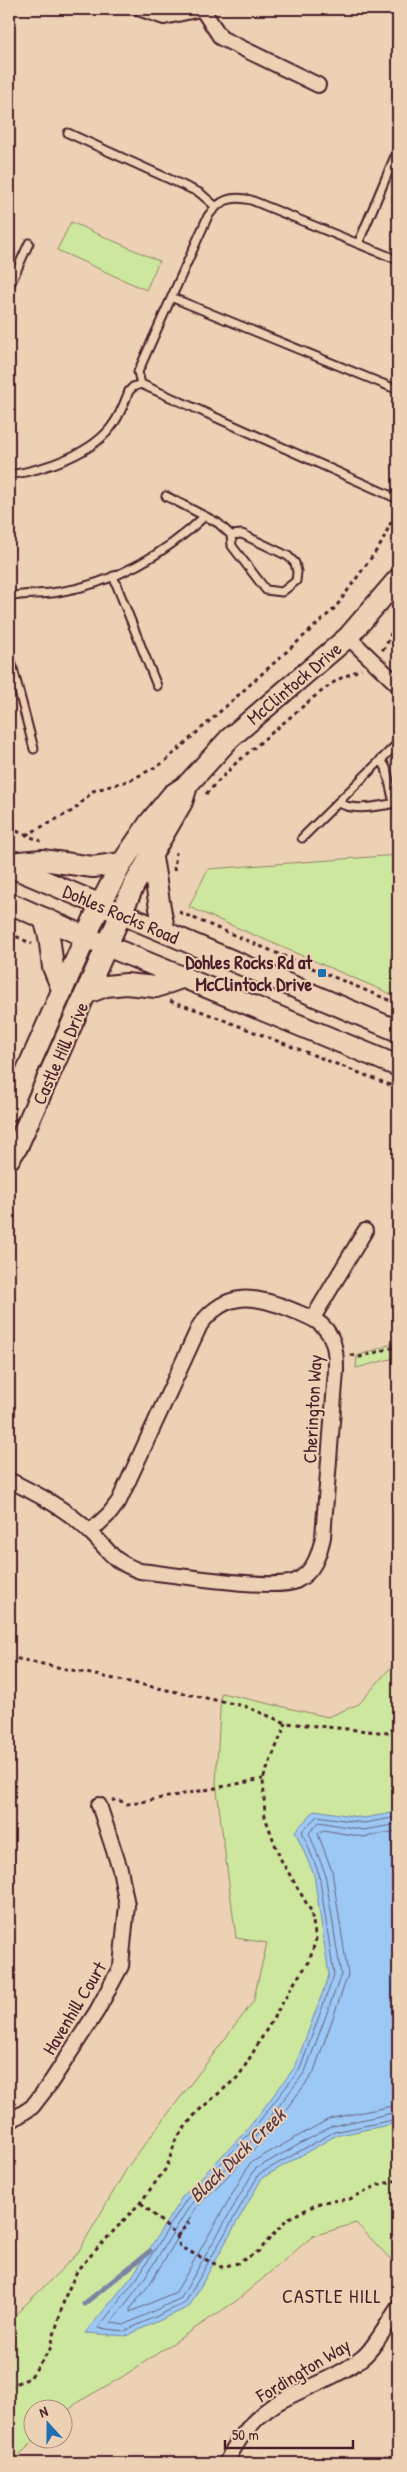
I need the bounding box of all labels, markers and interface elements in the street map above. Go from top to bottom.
street label: McClintock Drive [241,635,347,730]
street label: Dohles Rocks Road [59,878,183,950]
place label: Dohles Rocks Rd at McClintock Drive [185,949,313,997]
marker: Dohles Rocks Rd at McClintock Drive [316,967,328,979]
street label: Castle Hill Drive [26,997,94,1109]
street label: Cherington Way [296,1354,328,1464]
street label: Havenhill Court [36,1956,112,2059]
water label: Black Duck Creek [182,2100,292,2208]
district label: CASTLE HILL [282,2282,382,2309]
street label: Fordington Way [250,2332,355,2409]
north arrow [22,2400,72,2450]
text: N [36,2401,51,2422]
scale bar [225,2417,352,2449]
text: 50 m [232,2424,259,2445]

